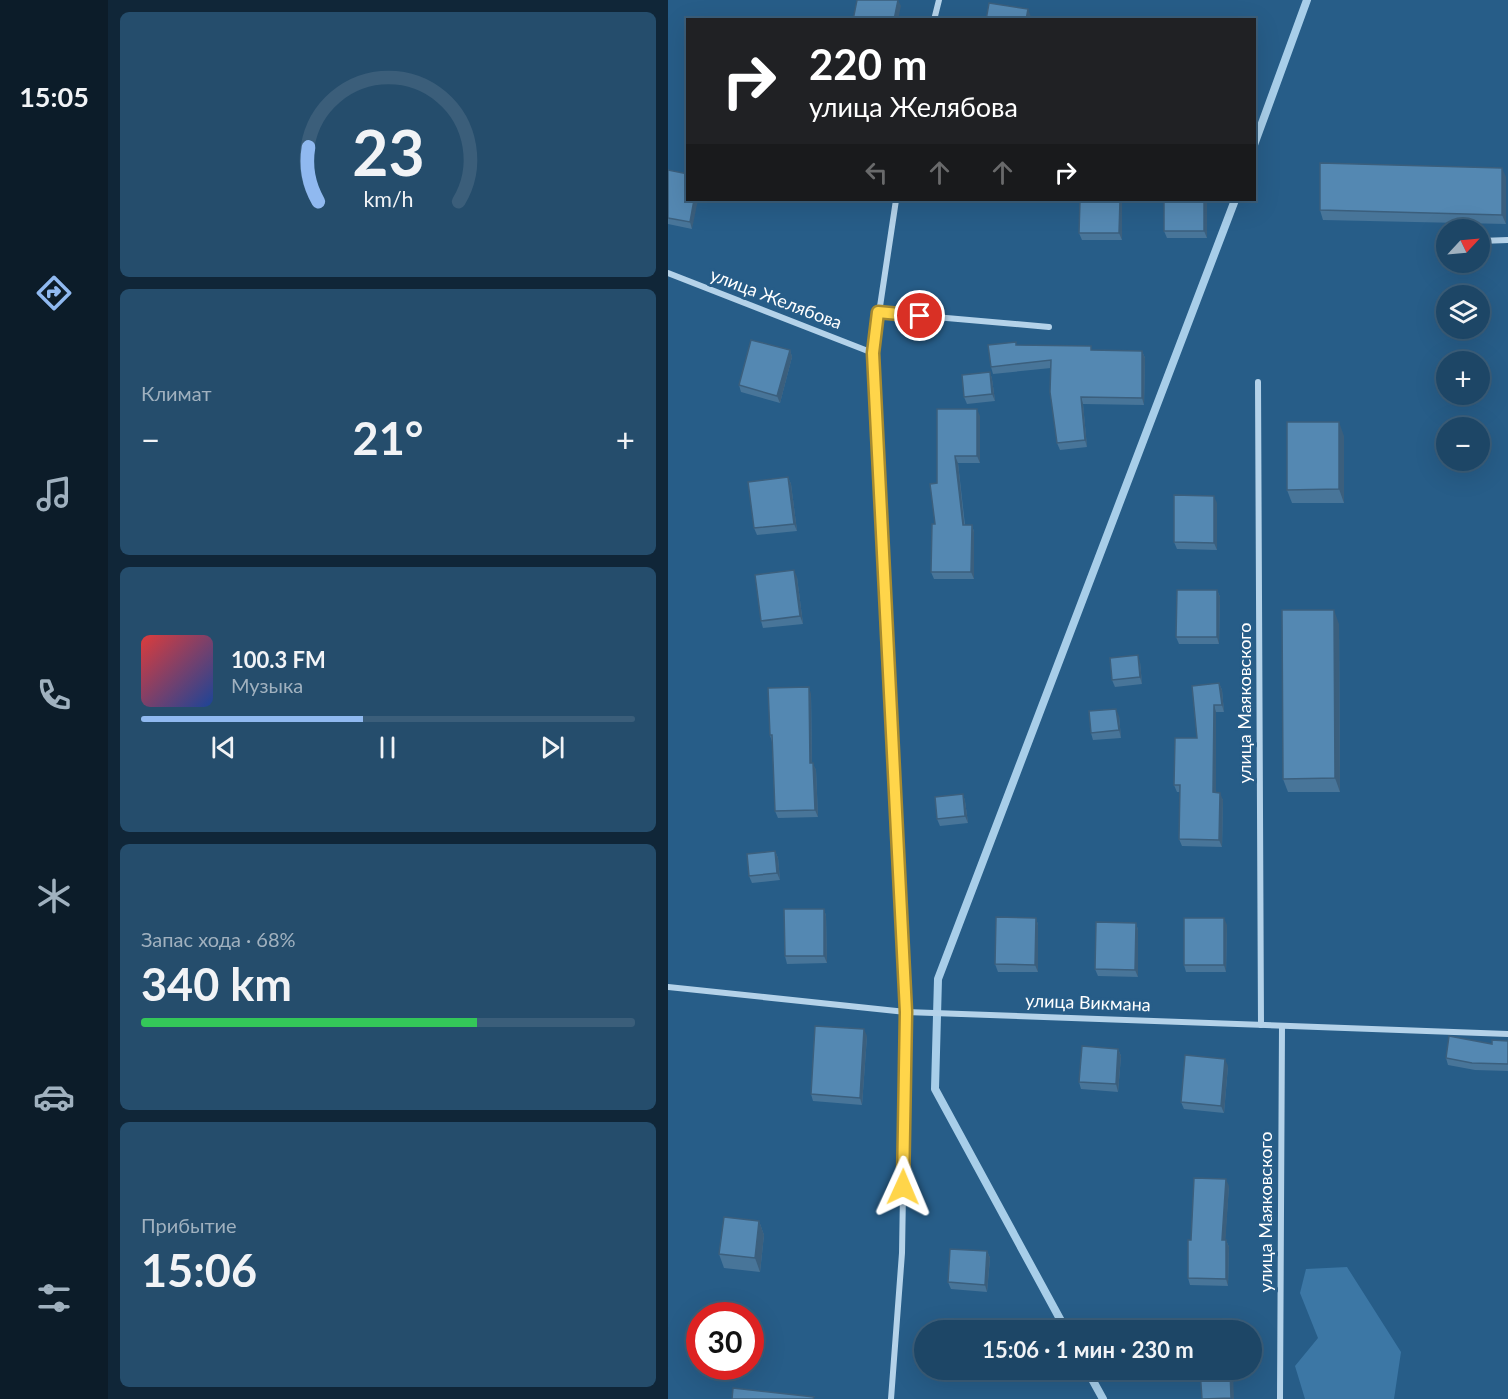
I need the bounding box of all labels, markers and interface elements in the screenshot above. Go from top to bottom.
text: 220 m [809,39,927,89]
icon: right [710,42,788,120]
text: 15:05 [19,80,89,113]
text: улица Желябова [809,90,1018,123]
text: 23 [352,114,424,189]
icon: left [860,156,893,189]
icon: ahead [923,156,956,189]
icon: ahead [986,156,1019,189]
icon: right [1049,156,1082,189]
text: km/h [363,186,413,212]
north arrow [1436,219,1490,273]
map controls [1436,219,1490,471]
street label: улица Желябова [707,263,845,333]
icon: directions [33,272,75,314]
button: layers [1436,285,1490,339]
pin [894,290,945,341]
icon: arrive [903,299,936,332]
button: + [1436,351,1490,405]
text: Климат [141,381,212,405]
text: 21° [353,411,423,465]
button: − [1436,417,1490,471]
text: − [141,419,160,459]
text: + [616,419,635,459]
icon: music [33,473,75,515]
street label: улица Маяковского [1233,622,1255,784]
text: 100.3 FM [231,646,326,673]
text: Музыка [231,673,303,697]
icon: phone [33,674,75,716]
icon: previous [207,731,240,764]
icon: pause [371,731,404,764]
icon: next [536,731,569,764]
icon: climate [33,875,75,917]
text: Запас хода · 68% [141,927,296,951]
text: 340 km [141,957,292,1011]
street label: улица Викмана [1025,989,1151,1015]
icon: car [33,1076,75,1118]
street label: улица Маяковского [1254,1131,1276,1293]
position arrow [871,1155,935,1219]
text: Прибытие [141,1213,237,1237]
text: 15:06 [141,1243,257,1297]
icon: filters [33,1277,75,1319]
speed limit sign: 30 [686,1302,764,1380]
text: 15:06 · 1 мин · 230 m [982,1336,1194,1363]

